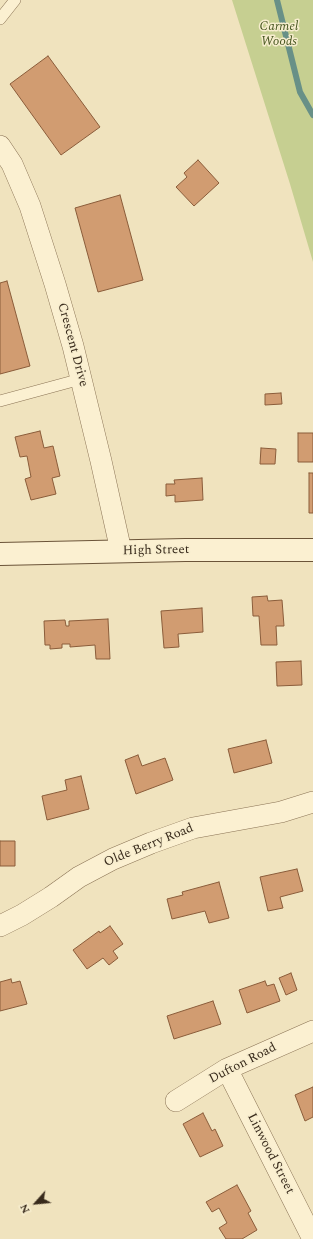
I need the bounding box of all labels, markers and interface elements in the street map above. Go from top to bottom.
park label: Carmel Woods [260,19,298,50]
street label: Crescent Drive [53,301,91,389]
street label: High Street [123,543,189,559]
street label: Olde Berry Road [102,821,196,871]
street label: Dufton Road [207,1040,279,1088]
street label: Linwood Street [243,1111,297,1197]
north arrow [16,1183,56,1223]
text: N [15,1201,34,1217]

